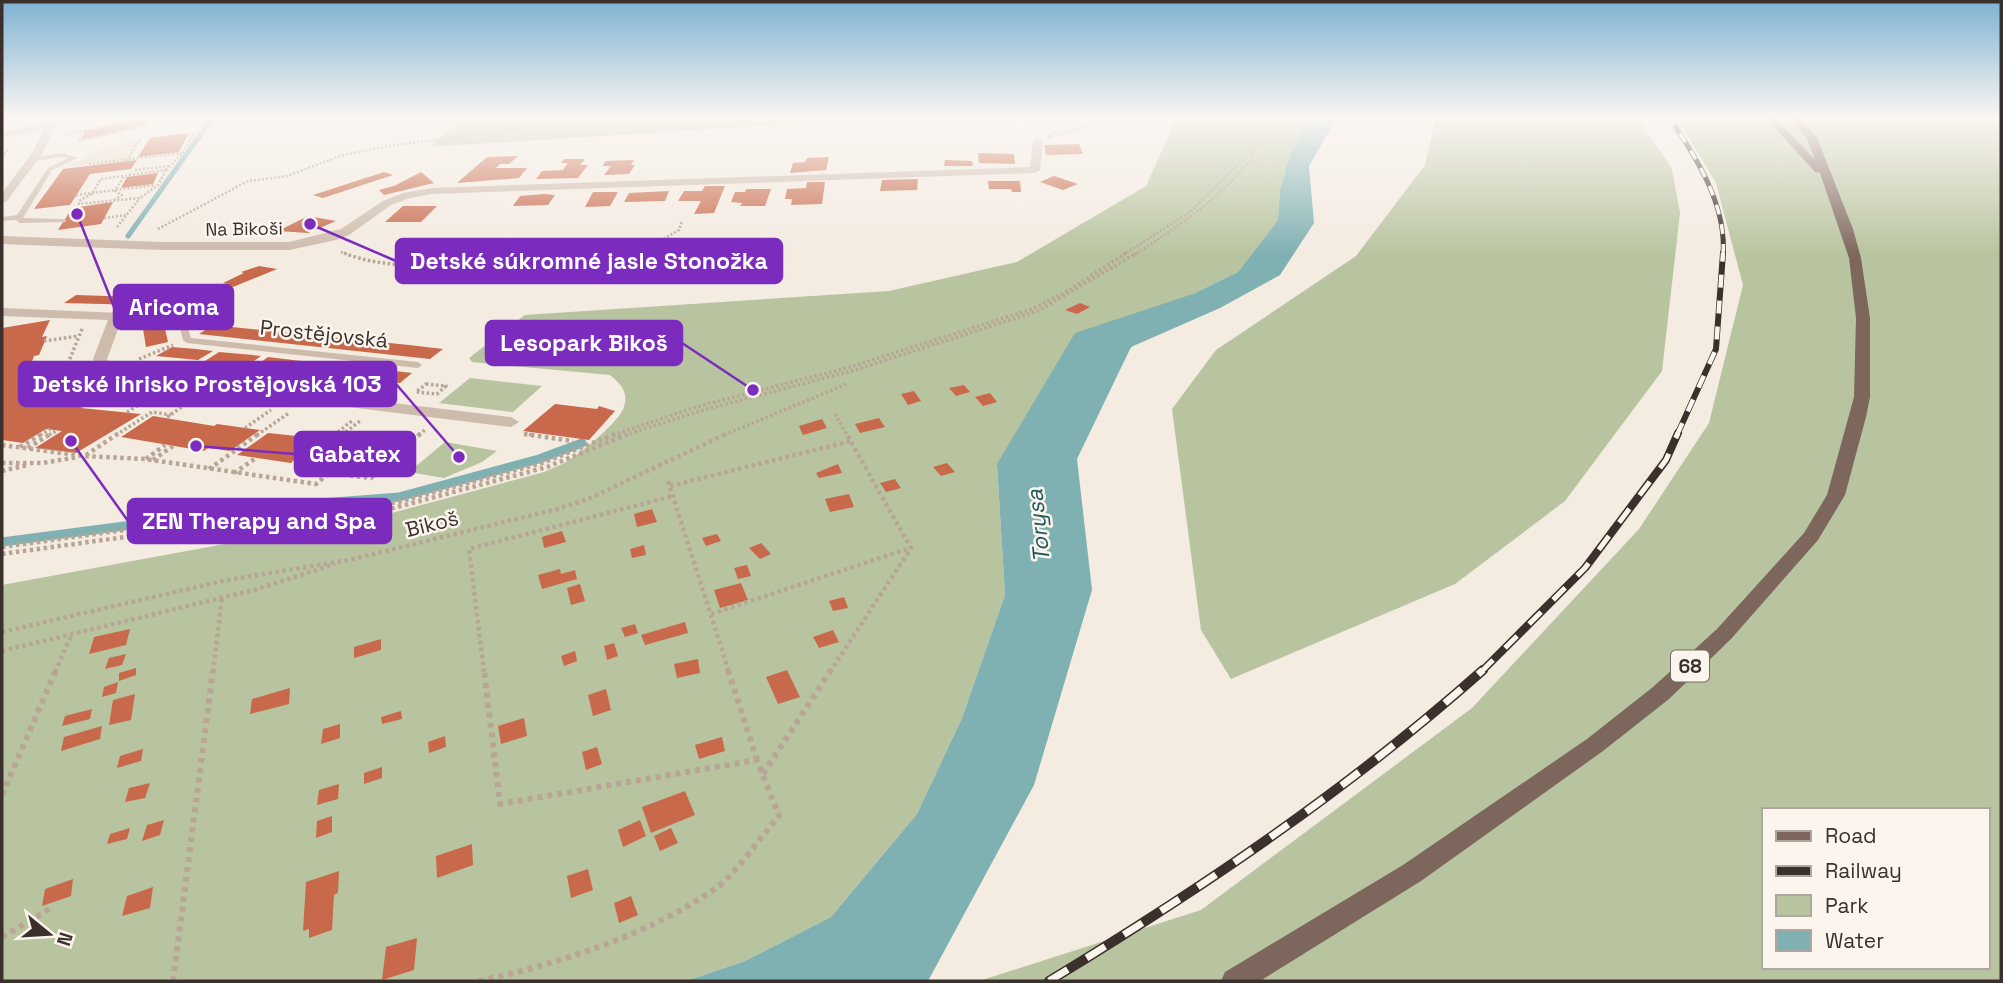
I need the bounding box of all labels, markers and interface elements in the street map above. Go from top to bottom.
street label: Na Bikoši [205,216,283,241]
callout: Detské súkromné jasle Stonožka [396,239,782,283]
text: Detské súkromné jasle Stonožka [410,246,768,276]
callout: Aricoma [114,285,233,329]
text: Aricoma [129,292,219,322]
street label: Prostějovská [259,313,389,354]
callout: Lesopark Bikoš [486,321,682,365]
text: Lesopark Bikoš [500,328,668,358]
callout: Detské ihrisko Prostějovská 103 [19,362,396,406]
text: Detské ihrisko Prostějovská 103 [32,369,382,399]
callout: Gabatex [295,432,415,476]
text: Gabatex [309,439,401,469]
water label: Torysa [1019,487,1057,564]
callout: ZEN Therapy and Spa [128,499,391,543]
street label: Bikoš [402,504,461,543]
text: ZEN Therapy and Spa [142,506,376,536]
road number: 68 [1671,650,1709,681]
legend [1762,808,1989,969]
text: Road [1825,822,1877,849]
text: Railway [1825,857,1902,884]
text: Park [1825,892,1869,919]
north arrow [14,899,84,969]
text: Water [1825,927,1884,954]
text: N [51,929,79,949]

